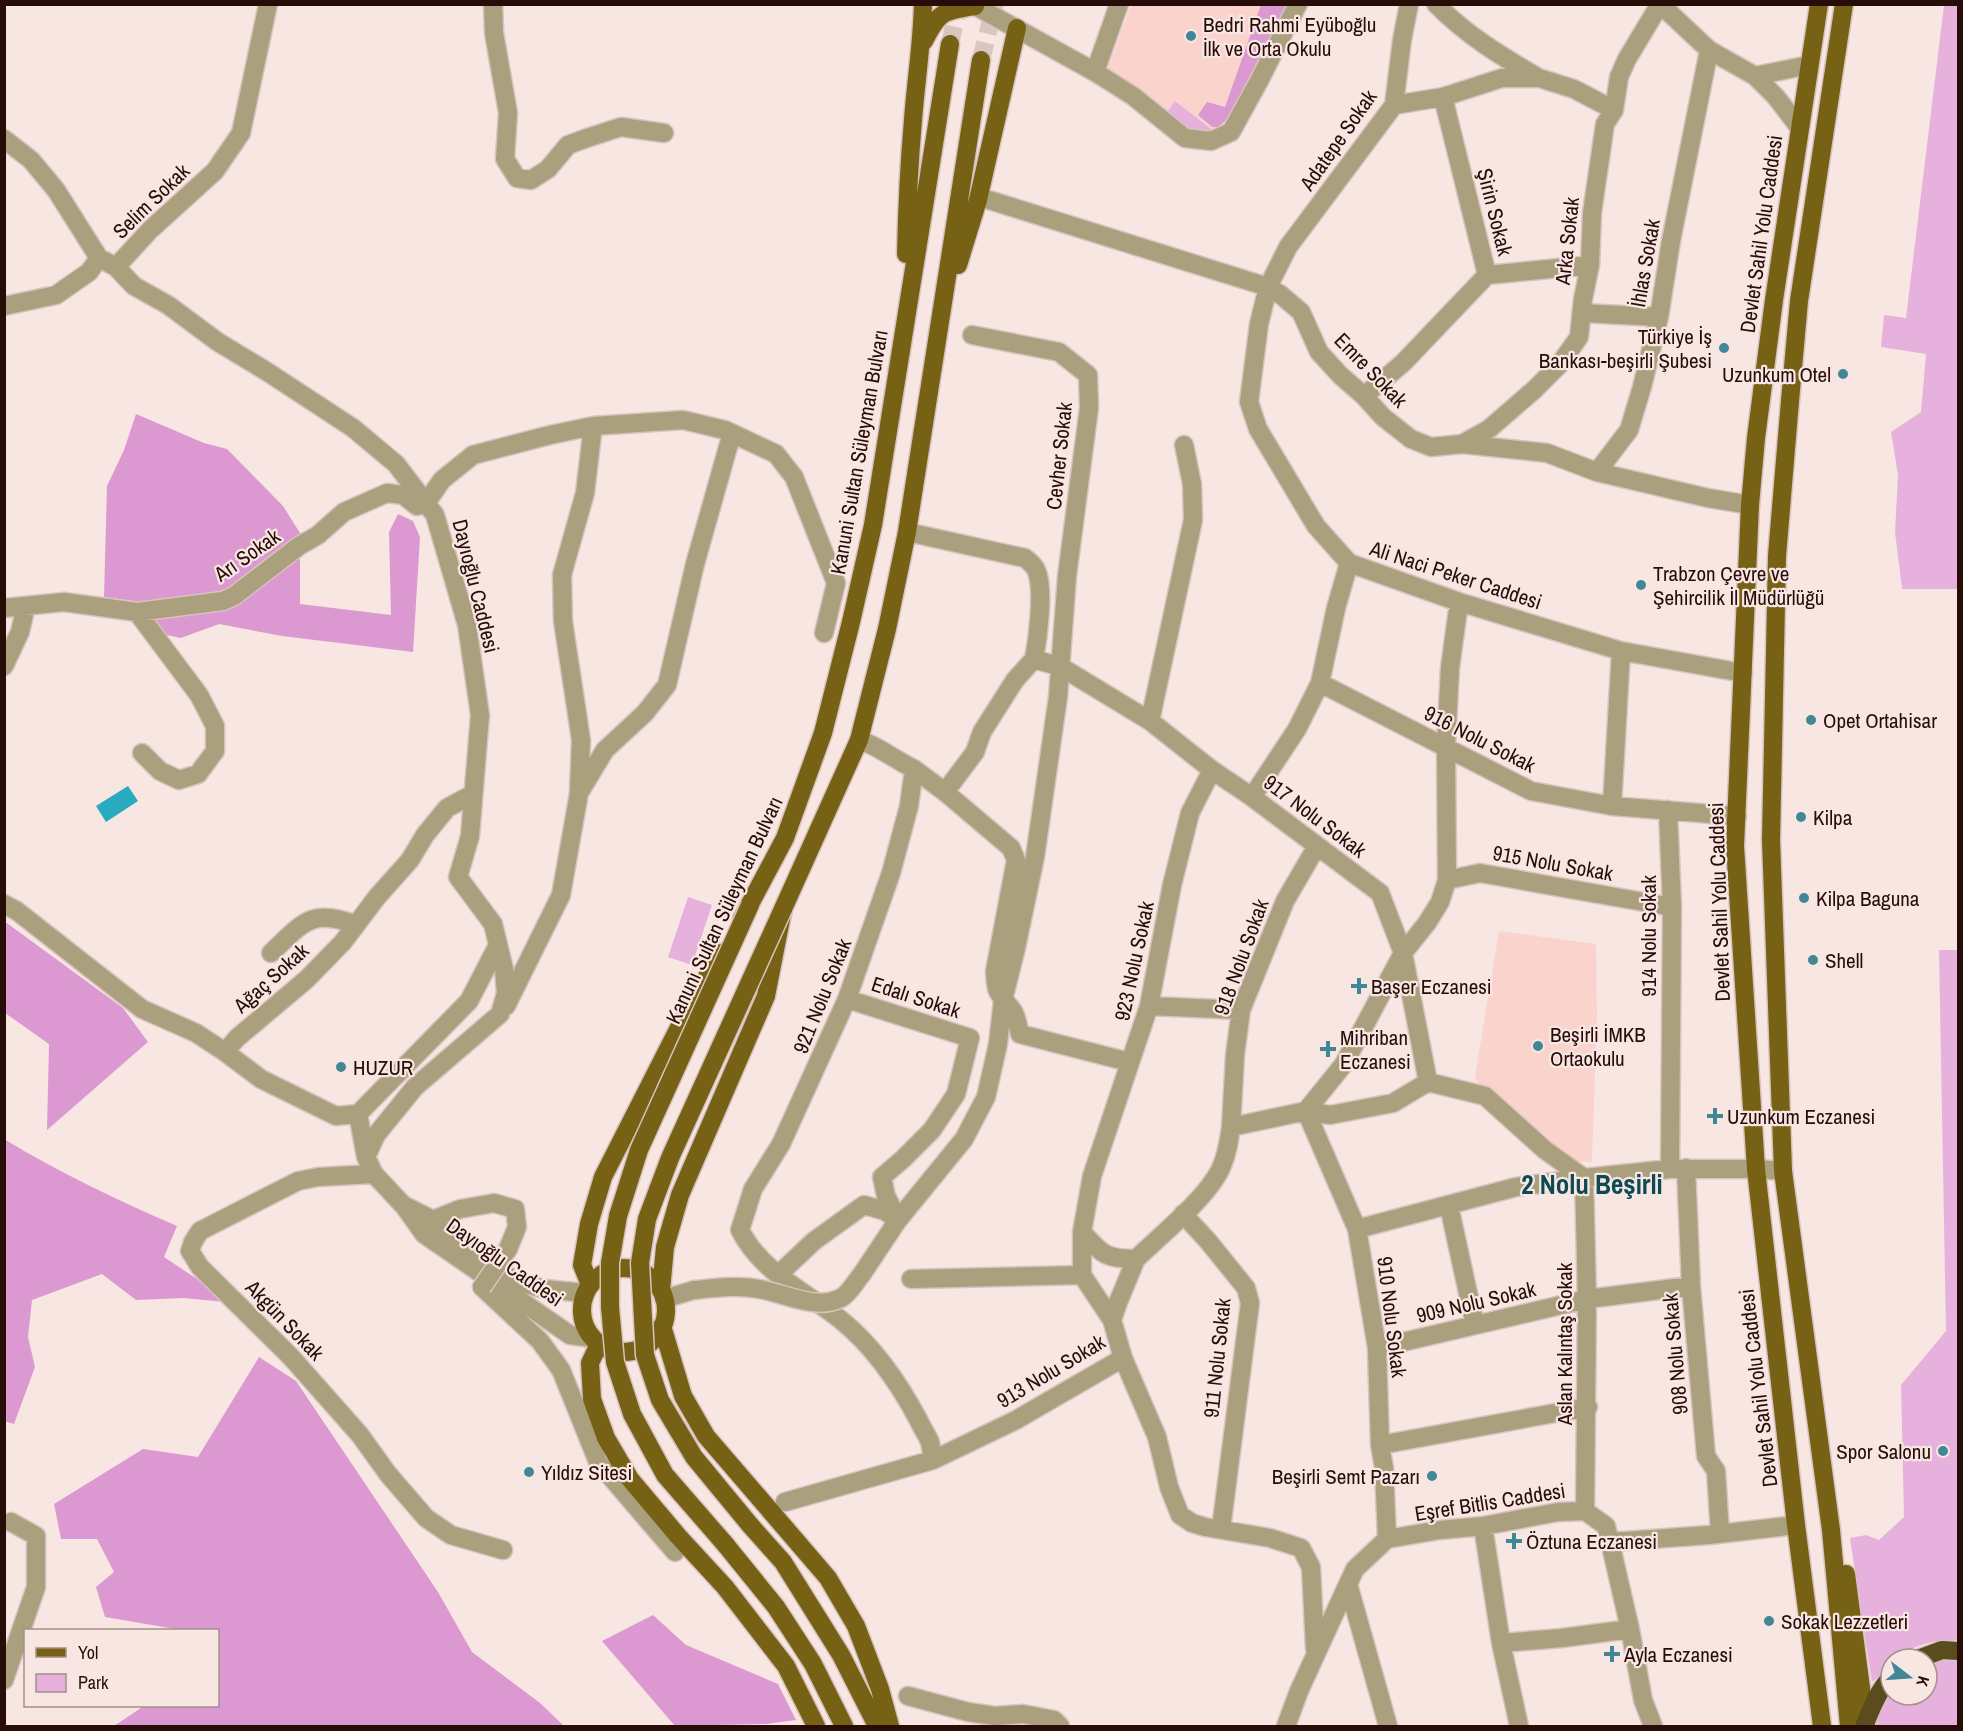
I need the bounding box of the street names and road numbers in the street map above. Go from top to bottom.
street label: Adatepe Sokak [1292,84,1384,197]
street label: Devlet Sahil Yolu Caddesi [1733,133,1789,335]
street label: Selim Sokak [106,157,196,245]
street label: Şirin Sokak [1470,165,1520,259]
street label: Arka Sokak [1548,195,1586,287]
street label: İhlas Sokak [1623,216,1667,309]
street label: Emre Sokak [1328,326,1414,414]
street label: Kanuni Sultan Süleyman Bulvarı [823,327,895,577]
street label: Cevher Sokak [1039,400,1079,511]
street label: Dayıoğlu Caddesi [445,516,507,656]
street label: Arı Sokak [207,521,286,589]
street label: Ali Naci Peker Caddesi [1365,533,1546,616]
street label: 916 Nolu Sokak [1419,698,1541,780]
street label: 917 Nolu Sokak [1258,768,1373,864]
street label: Kanuni Sultan Süleyman Bulvarı [658,792,790,1028]
street label: Devlet Sahil Yolu Caddesi [1701,802,1737,1002]
street label: 915 Nolu Sokak [1491,838,1616,888]
street label: 914 Nolu Sokak [1634,875,1663,997]
street label: 918 Nolu Sokak [1207,895,1276,1019]
street label: 923 Nolu Sokak [1107,898,1161,1023]
street label: 921 Nolu Sokak [786,934,858,1058]
street label: Ağaç Sokak [226,936,315,1020]
street label: Edalı Sokak [868,969,965,1025]
street label: Dayıoğlu Caddesi [441,1211,569,1313]
street label: 910 Nolu Sokak [1370,1255,1414,1379]
street label: Aslan Kalıntaş Sokak [1550,1262,1579,1426]
street label: Akgün Sokak [239,1273,331,1367]
street label: 909 Nolu Sokak [1414,1274,1539,1330]
street label: Devlet Sahil Yolu Caddesi [1731,1287,1785,1489]
street label: 908 Nolu Sokak [1655,1292,1695,1416]
street label: 911 Nolu Sokak [1196,1296,1238,1419]
street label: 913 Nolu Sokak [991,1327,1111,1415]
street label: Eşref Bitlis Caddesi [1413,1476,1567,1528]

